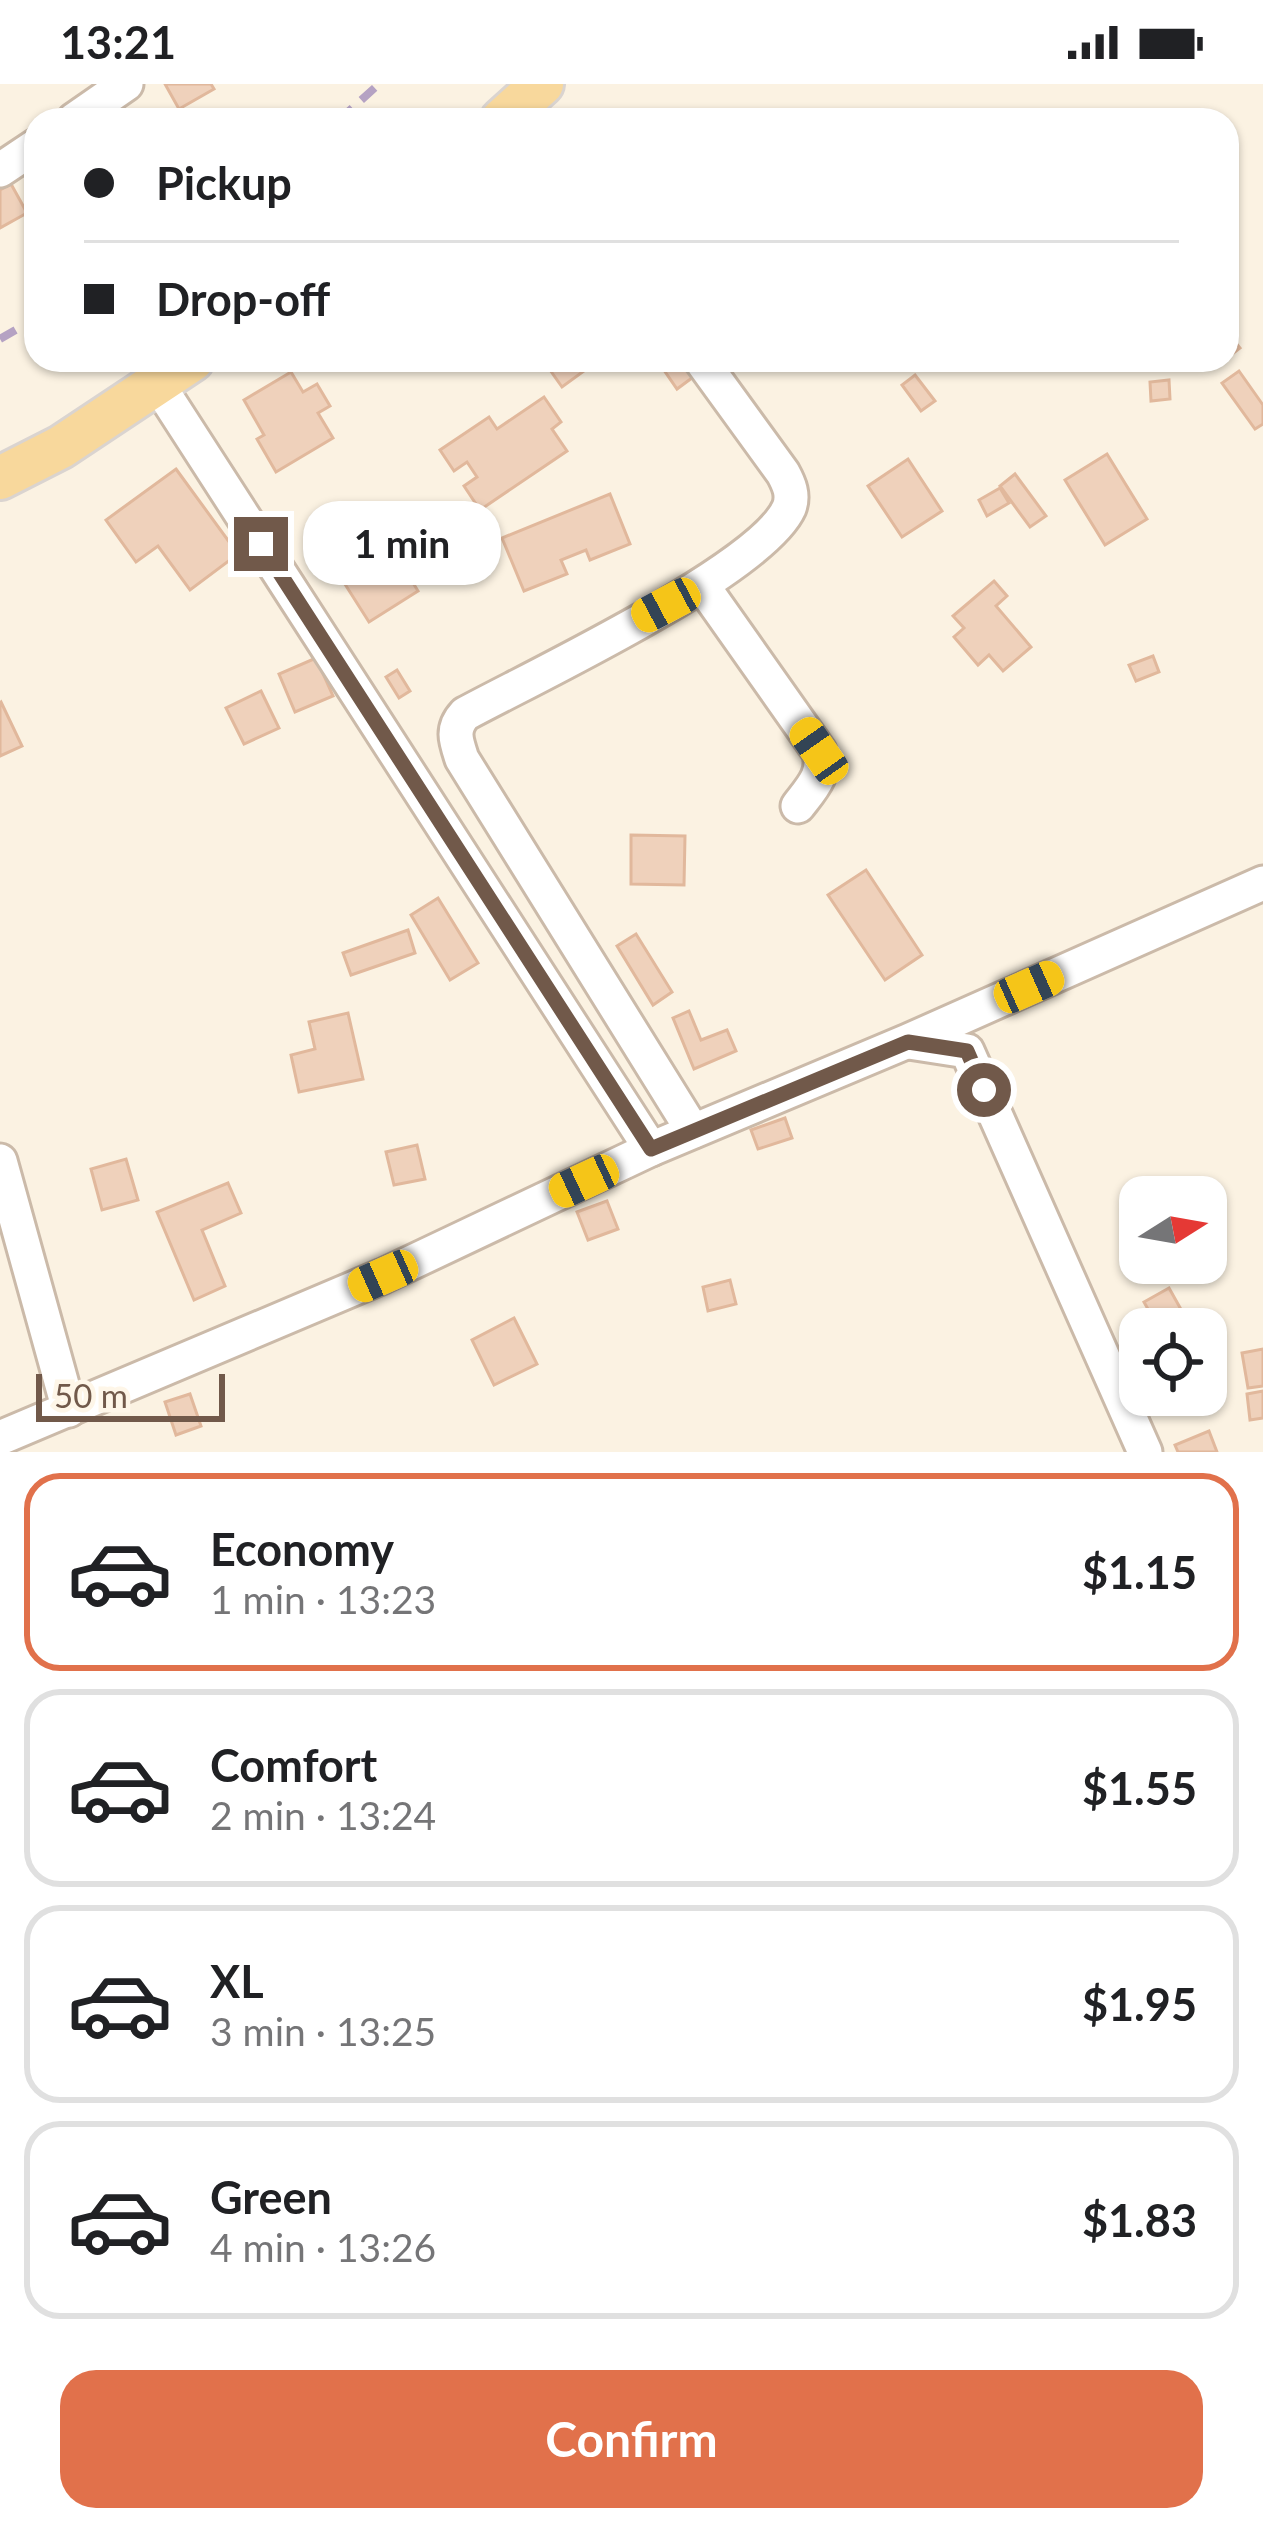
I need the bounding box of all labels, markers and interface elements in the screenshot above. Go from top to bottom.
text: 13:21 [60,15,176,69]
text: Pickup [156,156,292,210]
text: Drop-off [156,272,330,326]
callout: 1 min [303,502,501,586]
route end [234,517,288,571]
text: 1 min [354,520,450,566]
car [626,572,706,638]
car [784,711,854,791]
car [989,956,1069,1018]
route start [957,1063,1011,1117]
car [544,1149,624,1213]
north arrow [1119,1176,1227,1284]
map controls [1119,1176,1227,1416]
car [343,1245,423,1307]
button: locate [1119,1308,1227,1416]
scale bar [36,1368,225,1421]
text: 50 m [54,1375,128,1415]
icon: car [66,1518,174,1626]
text: Economy [210,1522,394,1576]
text: $1.15 [1082,1545,1197,1599]
text: 1 min · 13:23 [210,1576,436,1622]
icon: car [66,1734,174,1842]
text: Comfort [210,1738,377,1792]
text: $1.55 [1082,1761,1197,1815]
text: 2 min · 13:24 [210,1792,436,1838]
icon: car [66,1950,174,2058]
text: XL [210,1954,264,2008]
text: $1.95 [1082,1977,1197,2031]
text: 3 min · 13:25 [210,2008,436,2054]
icon: car [66,2166,174,2274]
text: Green [210,2170,332,2224]
text: $1.83 [1082,2193,1197,2247]
text: 4 min · 13:26 [210,2224,436,2270]
button: Confirm [60,2370,1203,2508]

